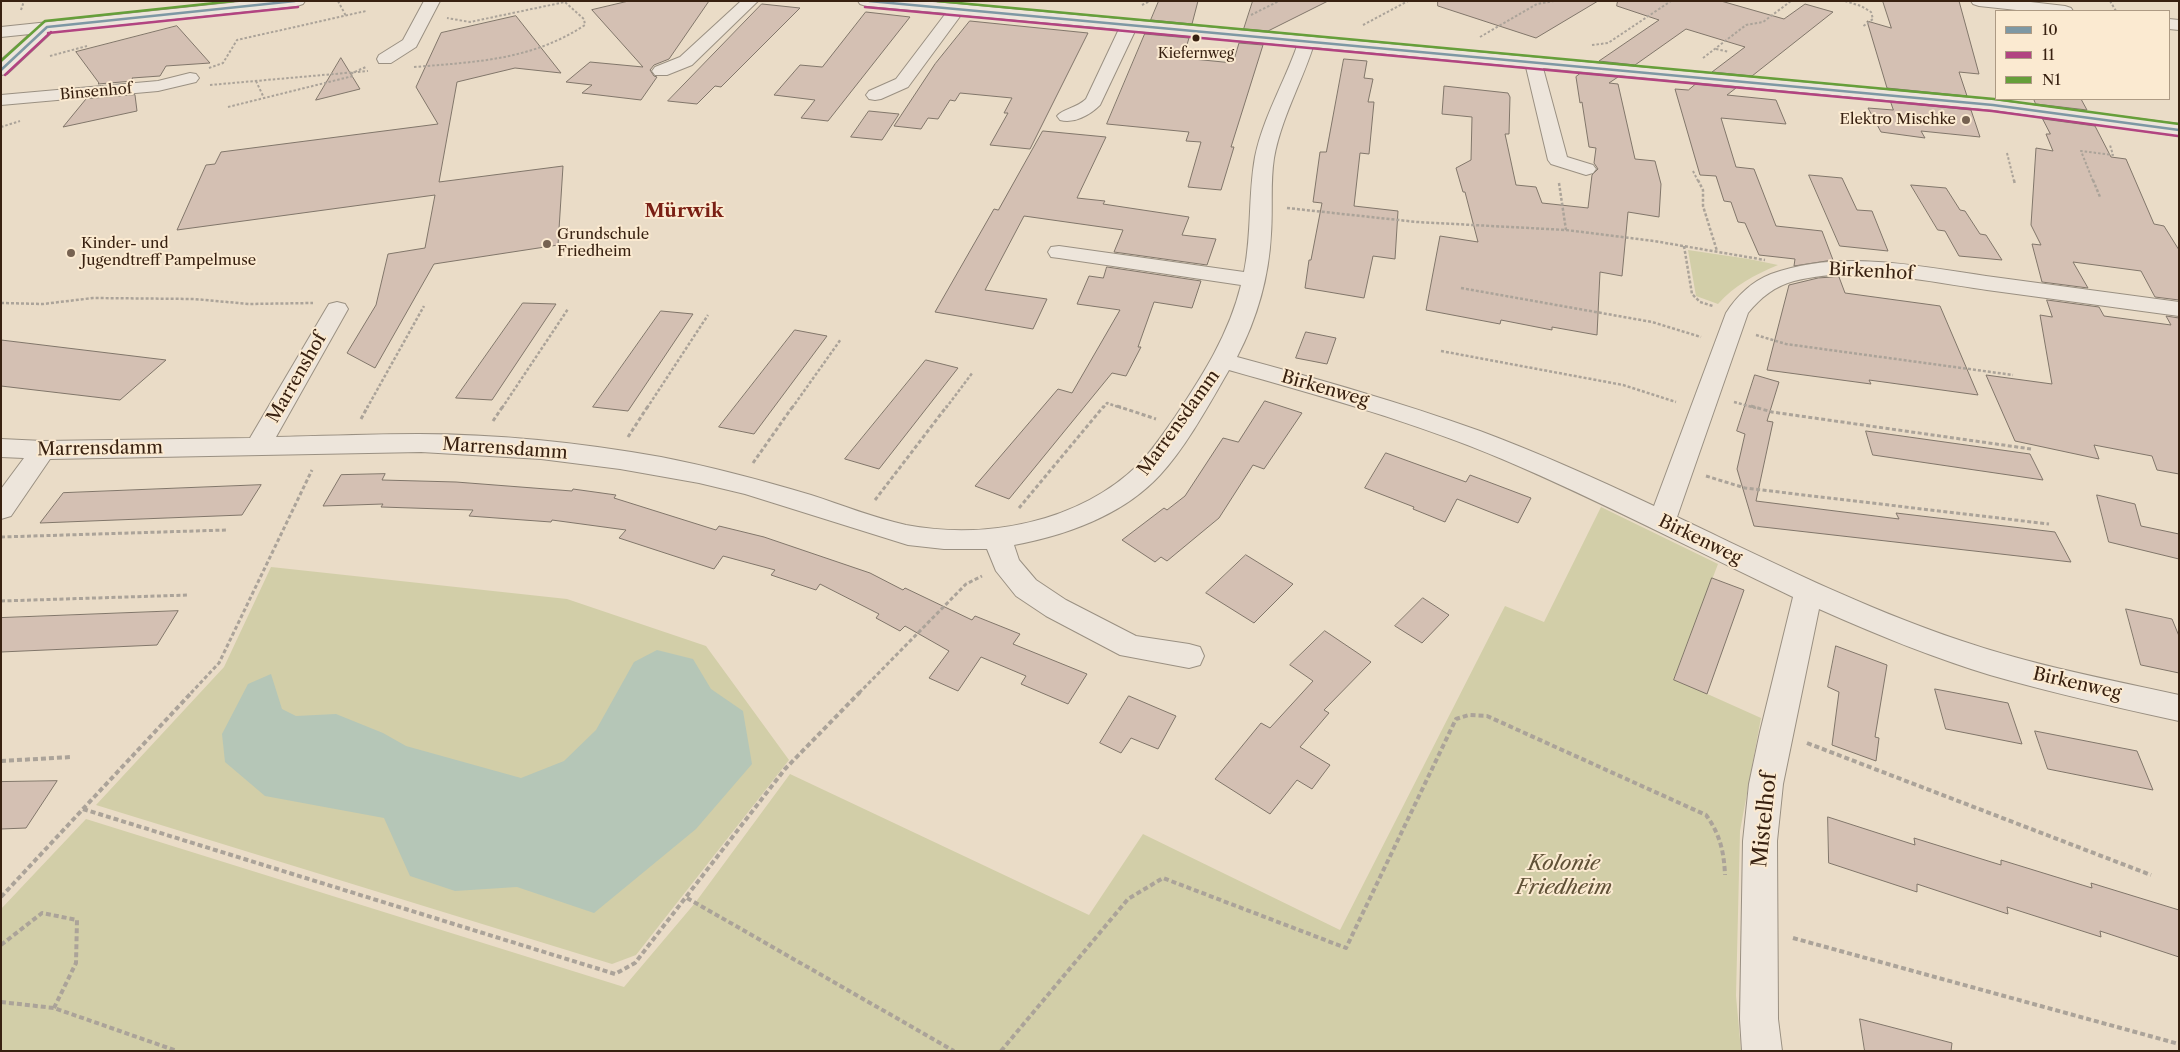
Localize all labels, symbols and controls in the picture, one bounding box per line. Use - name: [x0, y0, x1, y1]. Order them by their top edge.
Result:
- legend: [1995, 10, 2170, 100]
- text: 10: [2042, 20, 2058, 39]
- marker: Kiefernweg: [1191, 33, 1201, 43]
- text: 11: [2042, 45, 2055, 64]
- place label: Kiefernweg: [1158, 46, 1234, 62]
- text: N1: [2042, 70, 2061, 89]
- street label: Binsenhof: [59, 80, 133, 104]
- place label: Elektro Mischke: [1840, 111, 1956, 129]
- marker: Elektro Mischke: [1960, 114, 1972, 126]
- district label: Mürwik: [645, 201, 723, 223]
- place label: Grundschule Friedheim: [557, 226, 649, 261]
- place label: Kinder- und Jugendtreff Pampelmuse: [81, 235, 256, 270]
- marker: Grundschule Friedheim: [541, 238, 553, 250]
- marker: Kinder- und Jugendtreff Pampelmuse: [65, 247, 77, 259]
- street label: Birkenhof: [1828, 259, 1914, 285]
- street label: Marrenshof: [263, 329, 331, 427]
- street label: Marrensdamm: [1133, 366, 1225, 480]
- street label: Birkenweg: [1279, 366, 1371, 412]
- street label: Marrensdamm: [442, 434, 568, 464]
- street label: Marrensdamm: [37, 437, 163, 461]
- street label: Birkenweg: [1655, 511, 1745, 569]
- street label: Birkenweg: [2031, 663, 2123, 705]
- street label: Mistelhof: [1747, 771, 1783, 869]
- park label: Kolonie Friedheim: [1516, 851, 1612, 901]

